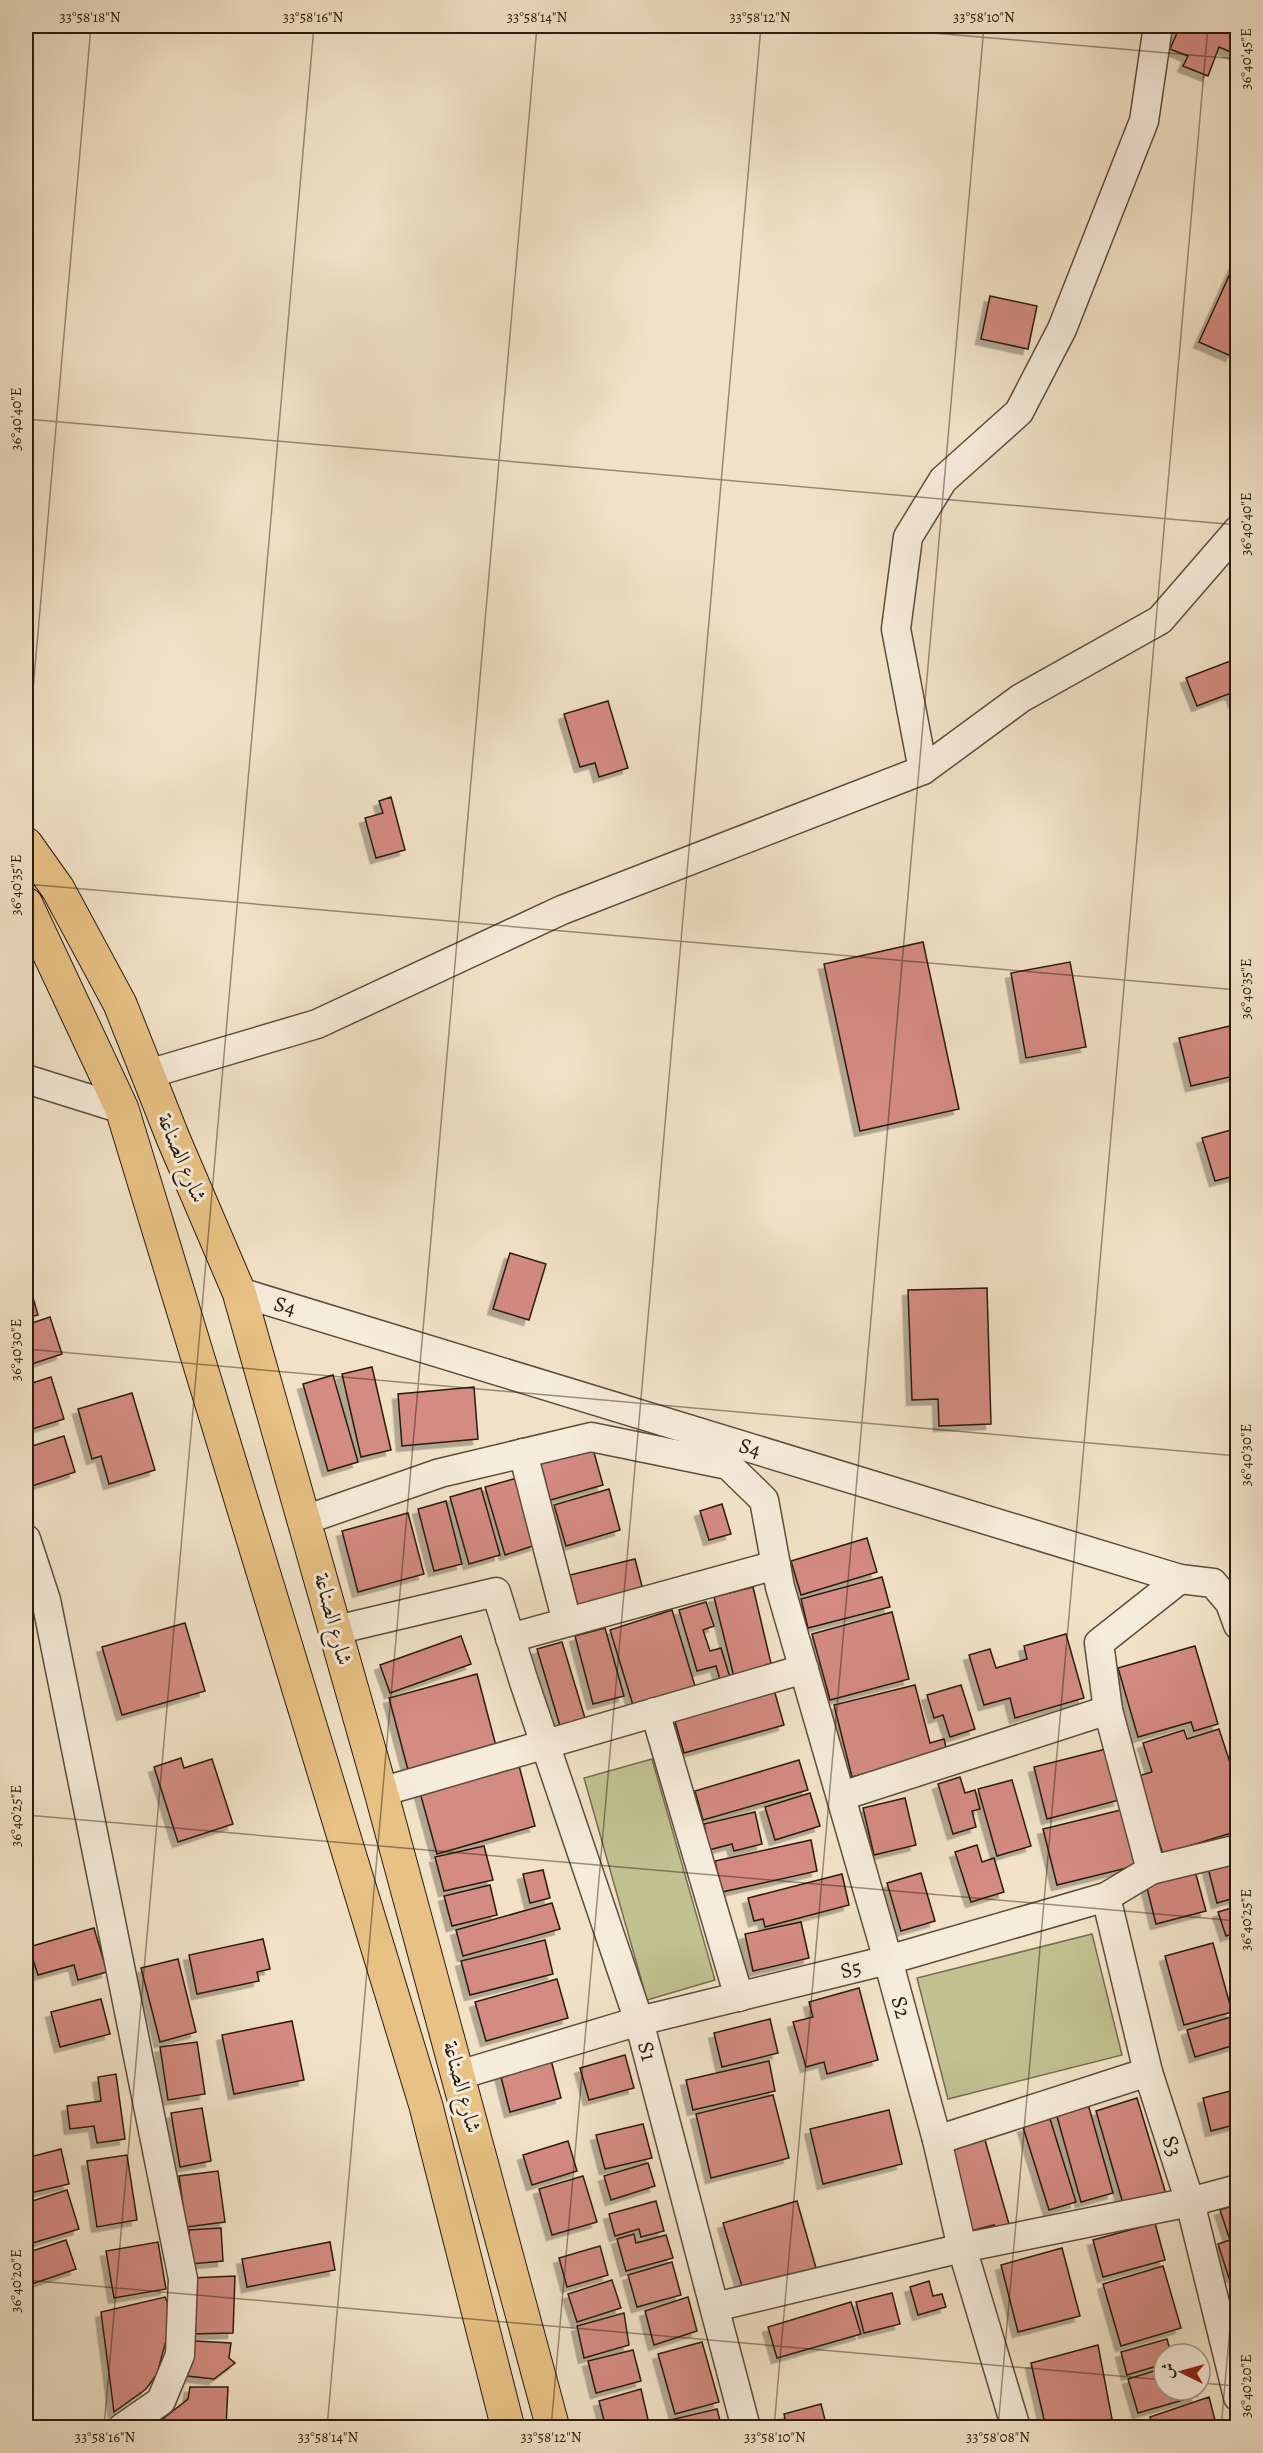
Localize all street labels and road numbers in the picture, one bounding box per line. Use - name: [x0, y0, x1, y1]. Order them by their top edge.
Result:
- street label: شارع الصناعة: [147, 1109, 214, 1208]
- street label: S4: [270, 1288, 300, 1324]
- street label: S4: [735, 1430, 765, 1465]
- street label: شارع الصناعة: [303, 1570, 360, 1669]
- street label: S5: [837, 1952, 865, 1986]
- street label: S2: [883, 1993, 918, 2022]
- street label: شارع الصناعة: [432, 2038, 489, 2137]
- street label: S1: [630, 2038, 664, 2064]
- street label: S3: [1155, 2132, 1189, 2161]

